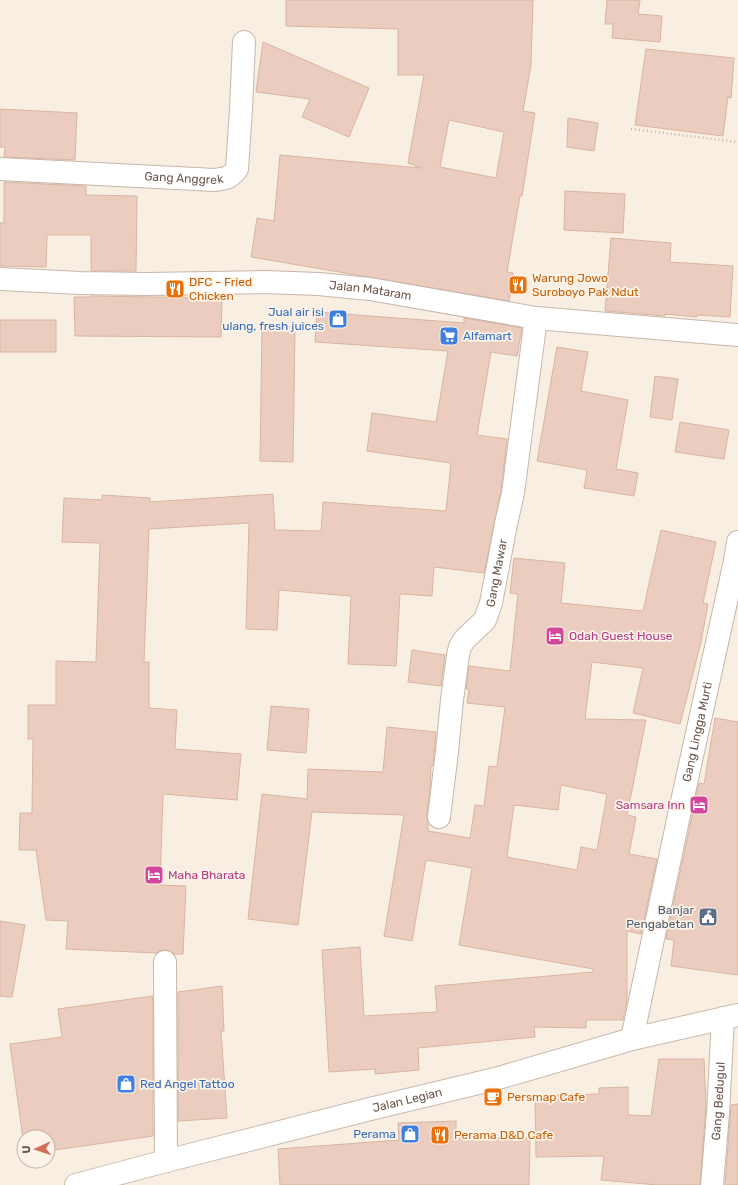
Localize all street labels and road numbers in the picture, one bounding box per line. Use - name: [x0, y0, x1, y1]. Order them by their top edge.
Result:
- street label: Gang Anggrek: [144, 169, 225, 187]
- street label: Jalan Mataram: [329, 278, 413, 303]
- street label: Gang Mawar: [483, 537, 510, 608]
- street label: Gang Lingga Murti: [680, 680, 715, 783]
- street label: Gang Bedugul: [709, 1062, 728, 1141]
- street label: Jalan Legian: [371, 1085, 444, 1115]

